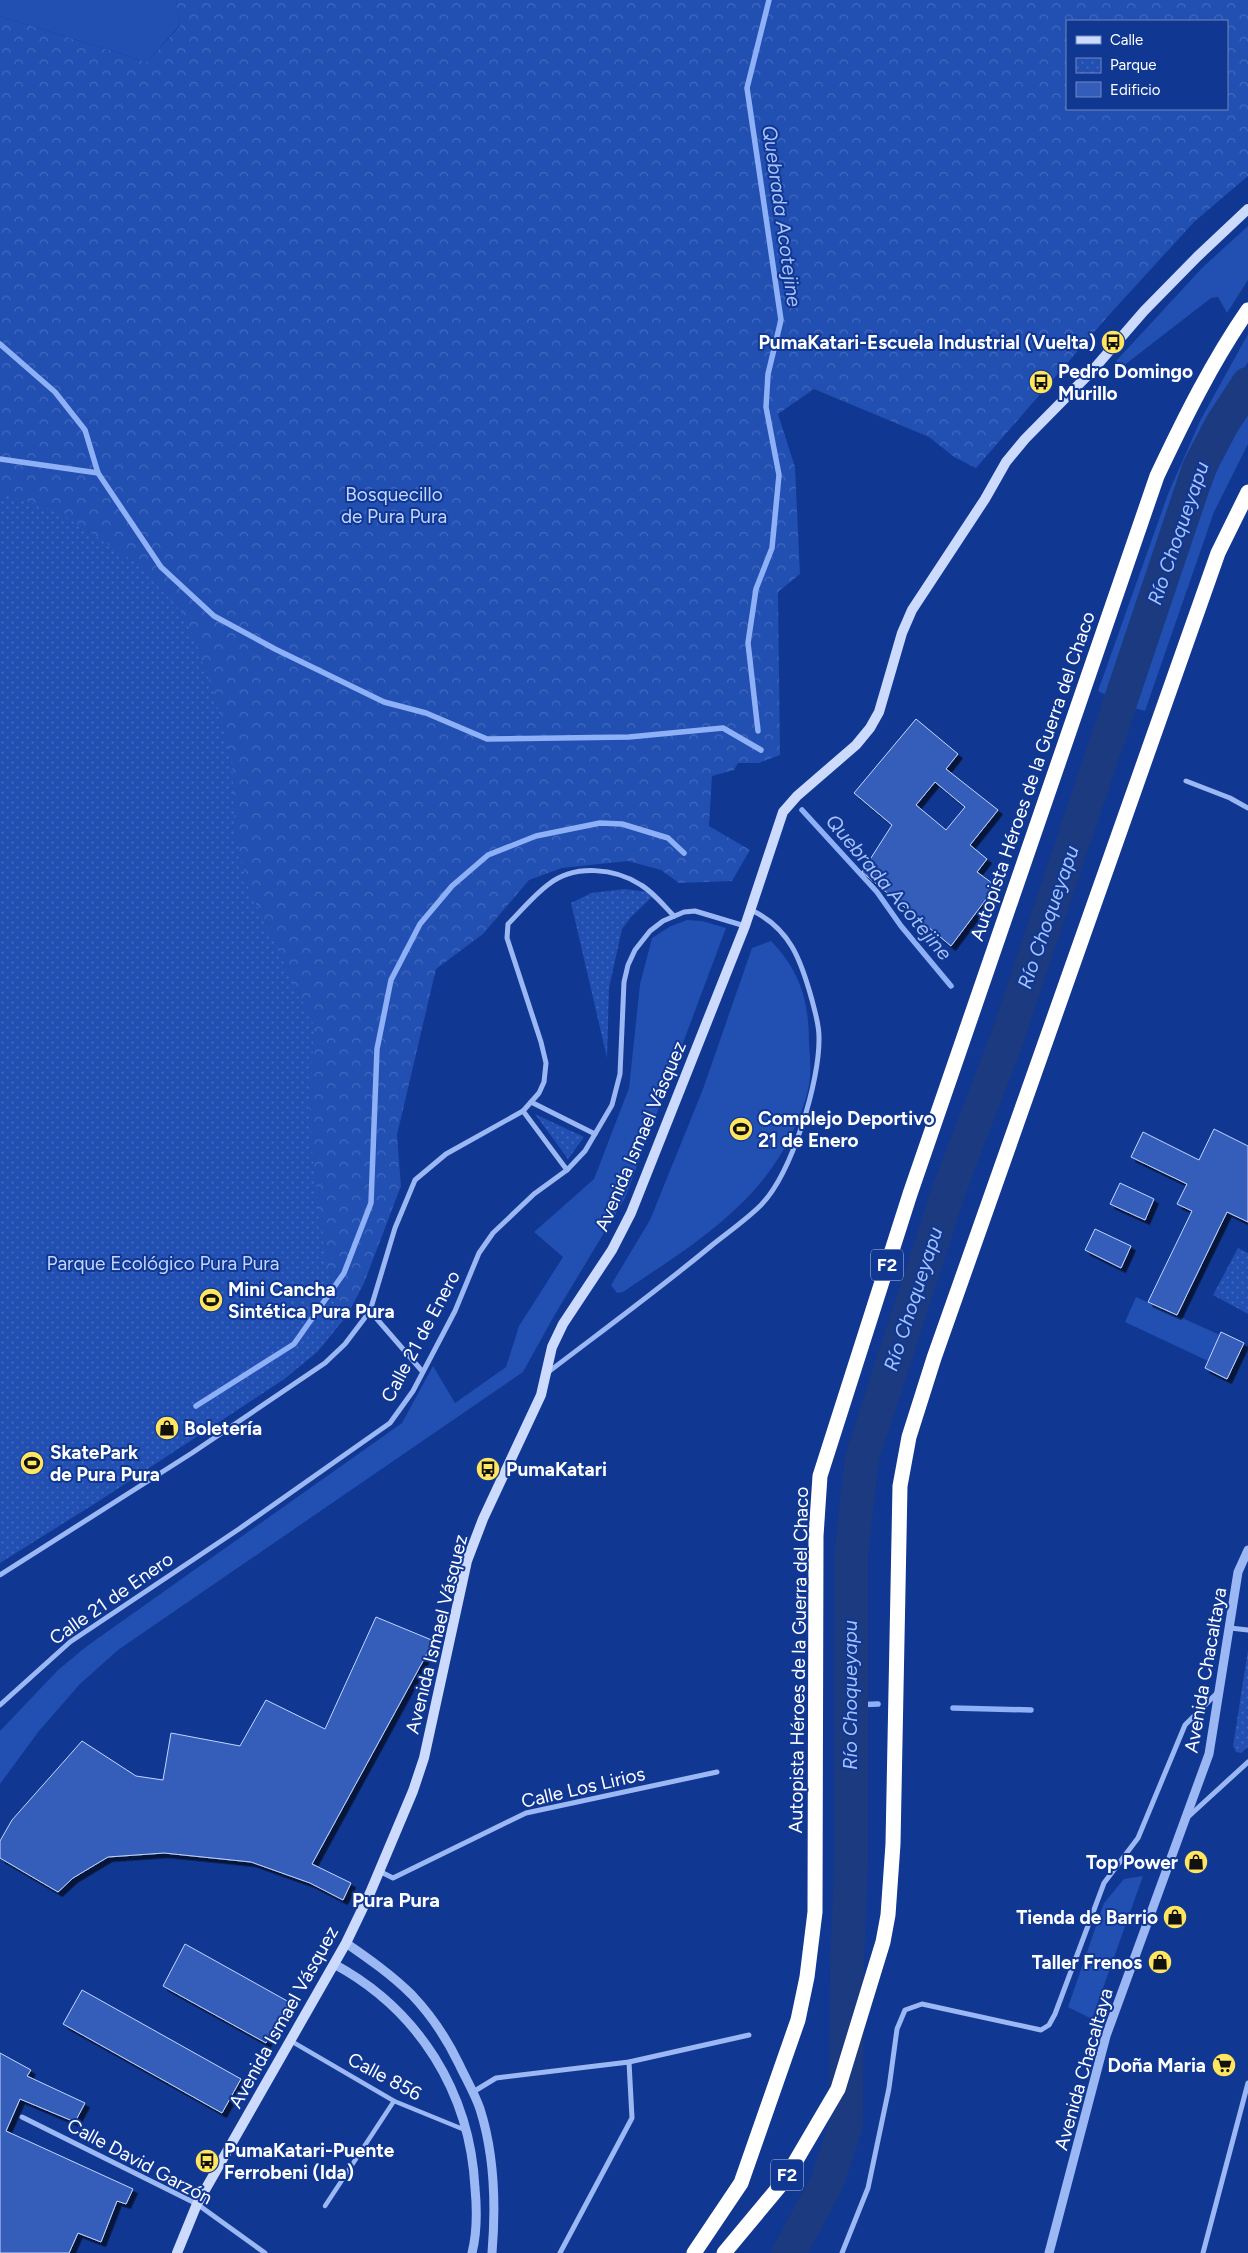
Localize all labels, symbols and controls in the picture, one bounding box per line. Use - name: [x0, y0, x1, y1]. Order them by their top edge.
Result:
- legend: [1066, 20, 1228, 110]
- text: Calle: [1110, 31, 1143, 49]
- text: Parque: [1110, 56, 1157, 74]
- text: Edificio: [1110, 81, 1161, 99]
- water label: Quebrada Acotejine: [757, 124, 807, 308]
- bus stop icon: PumaKatari-Escuela Industrial (Vuelta): [1100, 329, 1126, 355]
- place label: PumaKatari-Escuela Industrial (Vuelta): [758, 331, 1096, 354]
- place label: Pedro Domingo Murillo: [1058, 360, 1193, 405]
- bus stop icon: Pedro Domingo Murillo: [1028, 369, 1054, 395]
- water label: Río Choqueyapu: [1142, 458, 1214, 608]
- park label: Bosquecillo de Pura Pura: [341, 483, 447, 528]
- street label: Autopista Héroes de la Guerra del Chaco: [965, 608, 1100, 944]
- water label: Quebrada Acotejine: [821, 809, 957, 965]
- water label: Río Choqueyapu: [1012, 842, 1084, 992]
- street label: Avenida Ismael Vásquez: [590, 1038, 691, 1235]
- place label: Complejo Deportivo 21 de Enero: [758, 1107, 935, 1152]
- sports icon: Complejo Deportivo 21 de Enero: [728, 1116, 754, 1142]
- water label: Río Choqueyapu: [878, 1224, 948, 1374]
- road number: F2: [871, 1250, 903, 1280]
- park label: Parque Ecológico Pura Pura: [47, 1252, 279, 1275]
- street label: Calle 21 de Enero: [376, 1266, 465, 1406]
- place label: Mini Cancha Sintética Pura Pura: [228, 1278, 395, 1323]
- sports icon: Mini Cancha Sintética Pura Pura: [198, 1287, 224, 1313]
- shop icon: Boletería: [154, 1415, 180, 1441]
- place label: Boletería: [184, 1417, 262, 1440]
- place label: SkatePark de Pura Pura: [50, 1441, 160, 1486]
- sports icon: SkatePark de Pura Pura: [19, 1450, 45, 1476]
- bus stop icon: PumaKatari: [475, 1456, 501, 1482]
- place label: PumaKatari: [506, 1458, 607, 1481]
- street label: Autopista Héroes de la Guerra del Chaco: [784, 1486, 813, 1834]
- street label: Avenida Ismael Vásquez: [401, 1532, 472, 1736]
- street label: Calle 21 de Enero: [45, 1547, 178, 1650]
- street label: Avenida Chacaltaya: [1180, 1586, 1231, 1755]
- water label: Río Choqueyapu: [838, 1620, 862, 1770]
- street label: Calle Los Lirios: [519, 1762, 647, 1813]
- shop icon: Top Power: [1183, 1849, 1209, 1875]
- place label: Top Power: [1086, 1851, 1178, 1874]
- district label: Pura Pura: [352, 1888, 440, 1912]
- shop icon: Tienda de Barrio: [1162, 1904, 1188, 1930]
- place label: Tienda de Barrio: [1016, 1906, 1158, 1929]
- street label: Avenida Ismael Vásquez: [224, 1922, 343, 2112]
- shop icon: Taller Frenos: [1147, 1949, 1173, 1975]
- place label: Taller Frenos: [1032, 1951, 1142, 1974]
- street label: Avenida Chacaltaya: [1049, 1985, 1118, 2153]
- street label: Calle 856: [344, 2047, 426, 2106]
- supermarket icon: Doña Maria: [1211, 2052, 1237, 2078]
- place label: Doña Maria: [1108, 2054, 1206, 2077]
- street label: Calle David Garzón: [63, 2113, 216, 2209]
- place label: PumaKatari-Puente Ferrobeni (Ida): [224, 2139, 395, 2184]
- bus stop icon: PumaKatari-Puente Ferrobeni (Ida): [194, 2148, 220, 2174]
- road number: F2: [771, 2160, 803, 2190]

